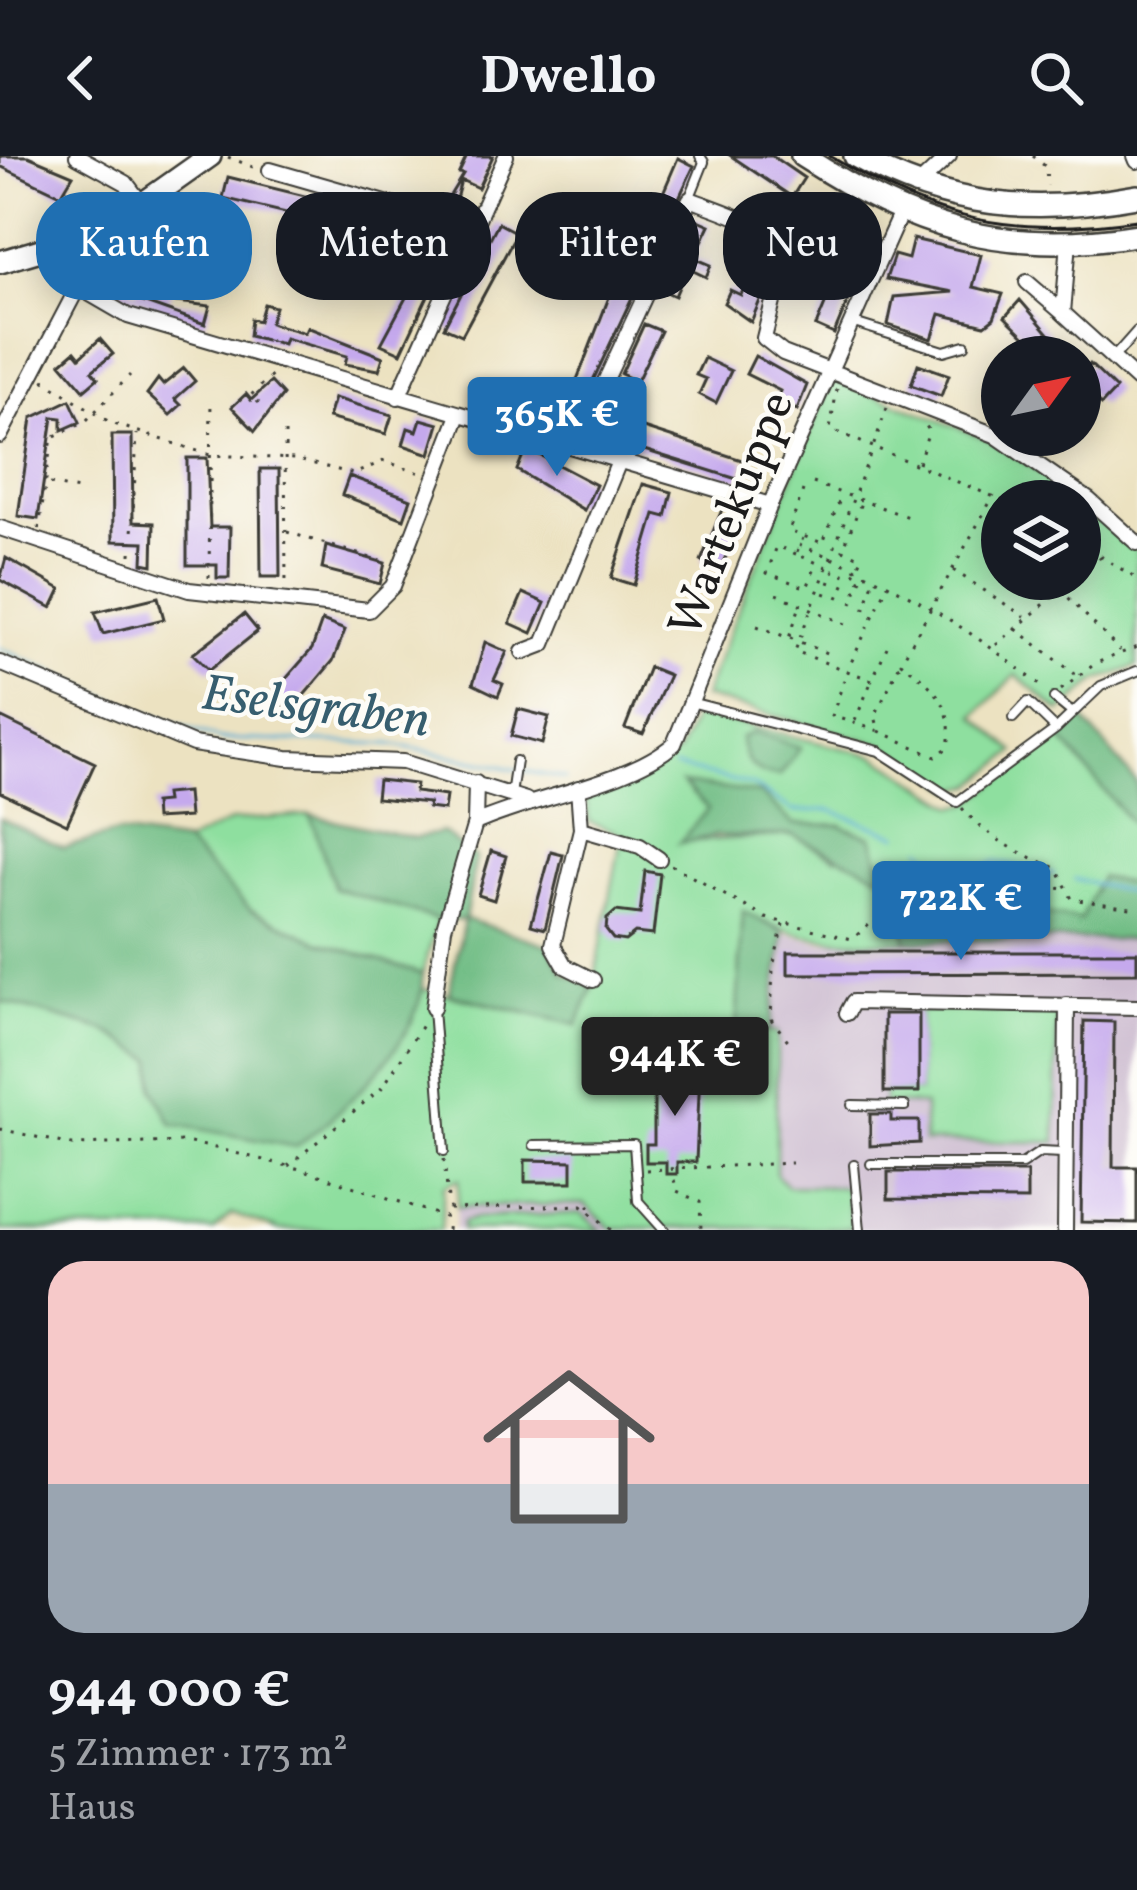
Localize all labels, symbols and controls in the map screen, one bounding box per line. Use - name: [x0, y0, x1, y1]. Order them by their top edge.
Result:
- text: Dwello: [480, 41, 657, 116]
- icon: back: [48, 45, 114, 111]
- icon: search: [1023, 45, 1089, 111]
- chip: Kaufen: [36, 192, 252, 300]
- chip: Mieten: [276, 192, 491, 300]
- chip: Filter: [515, 192, 699, 300]
- chip: Neu: [723, 192, 882, 300]
- north arrow: [981, 336, 1101, 456]
- map controls: [981, 336, 1101, 600]
- pin: 365K €: [459, 377, 655, 479]
- street label: Wartekuppe: [654, 382, 813, 647]
- text: 365K €: [495, 389, 619, 443]
- button: layers: [981, 480, 1101, 600]
- water label: Eselsgraben: [197, 659, 434, 758]
- pin: 722K €: [863, 861, 1059, 963]
- text: 722K €: [899, 873, 1023, 927]
- pin: 944K €: [577, 1017, 773, 1119]
- text: 944K €: [609, 1029, 741, 1083]
- icon: home: [461, 1339, 677, 1555]
- text: 944 000 €: [48, 1657, 290, 1728]
- text: 5 Zimmer · 173 m²: [48, 1728, 348, 1782]
- text: Haus: [48, 1782, 135, 1836]

